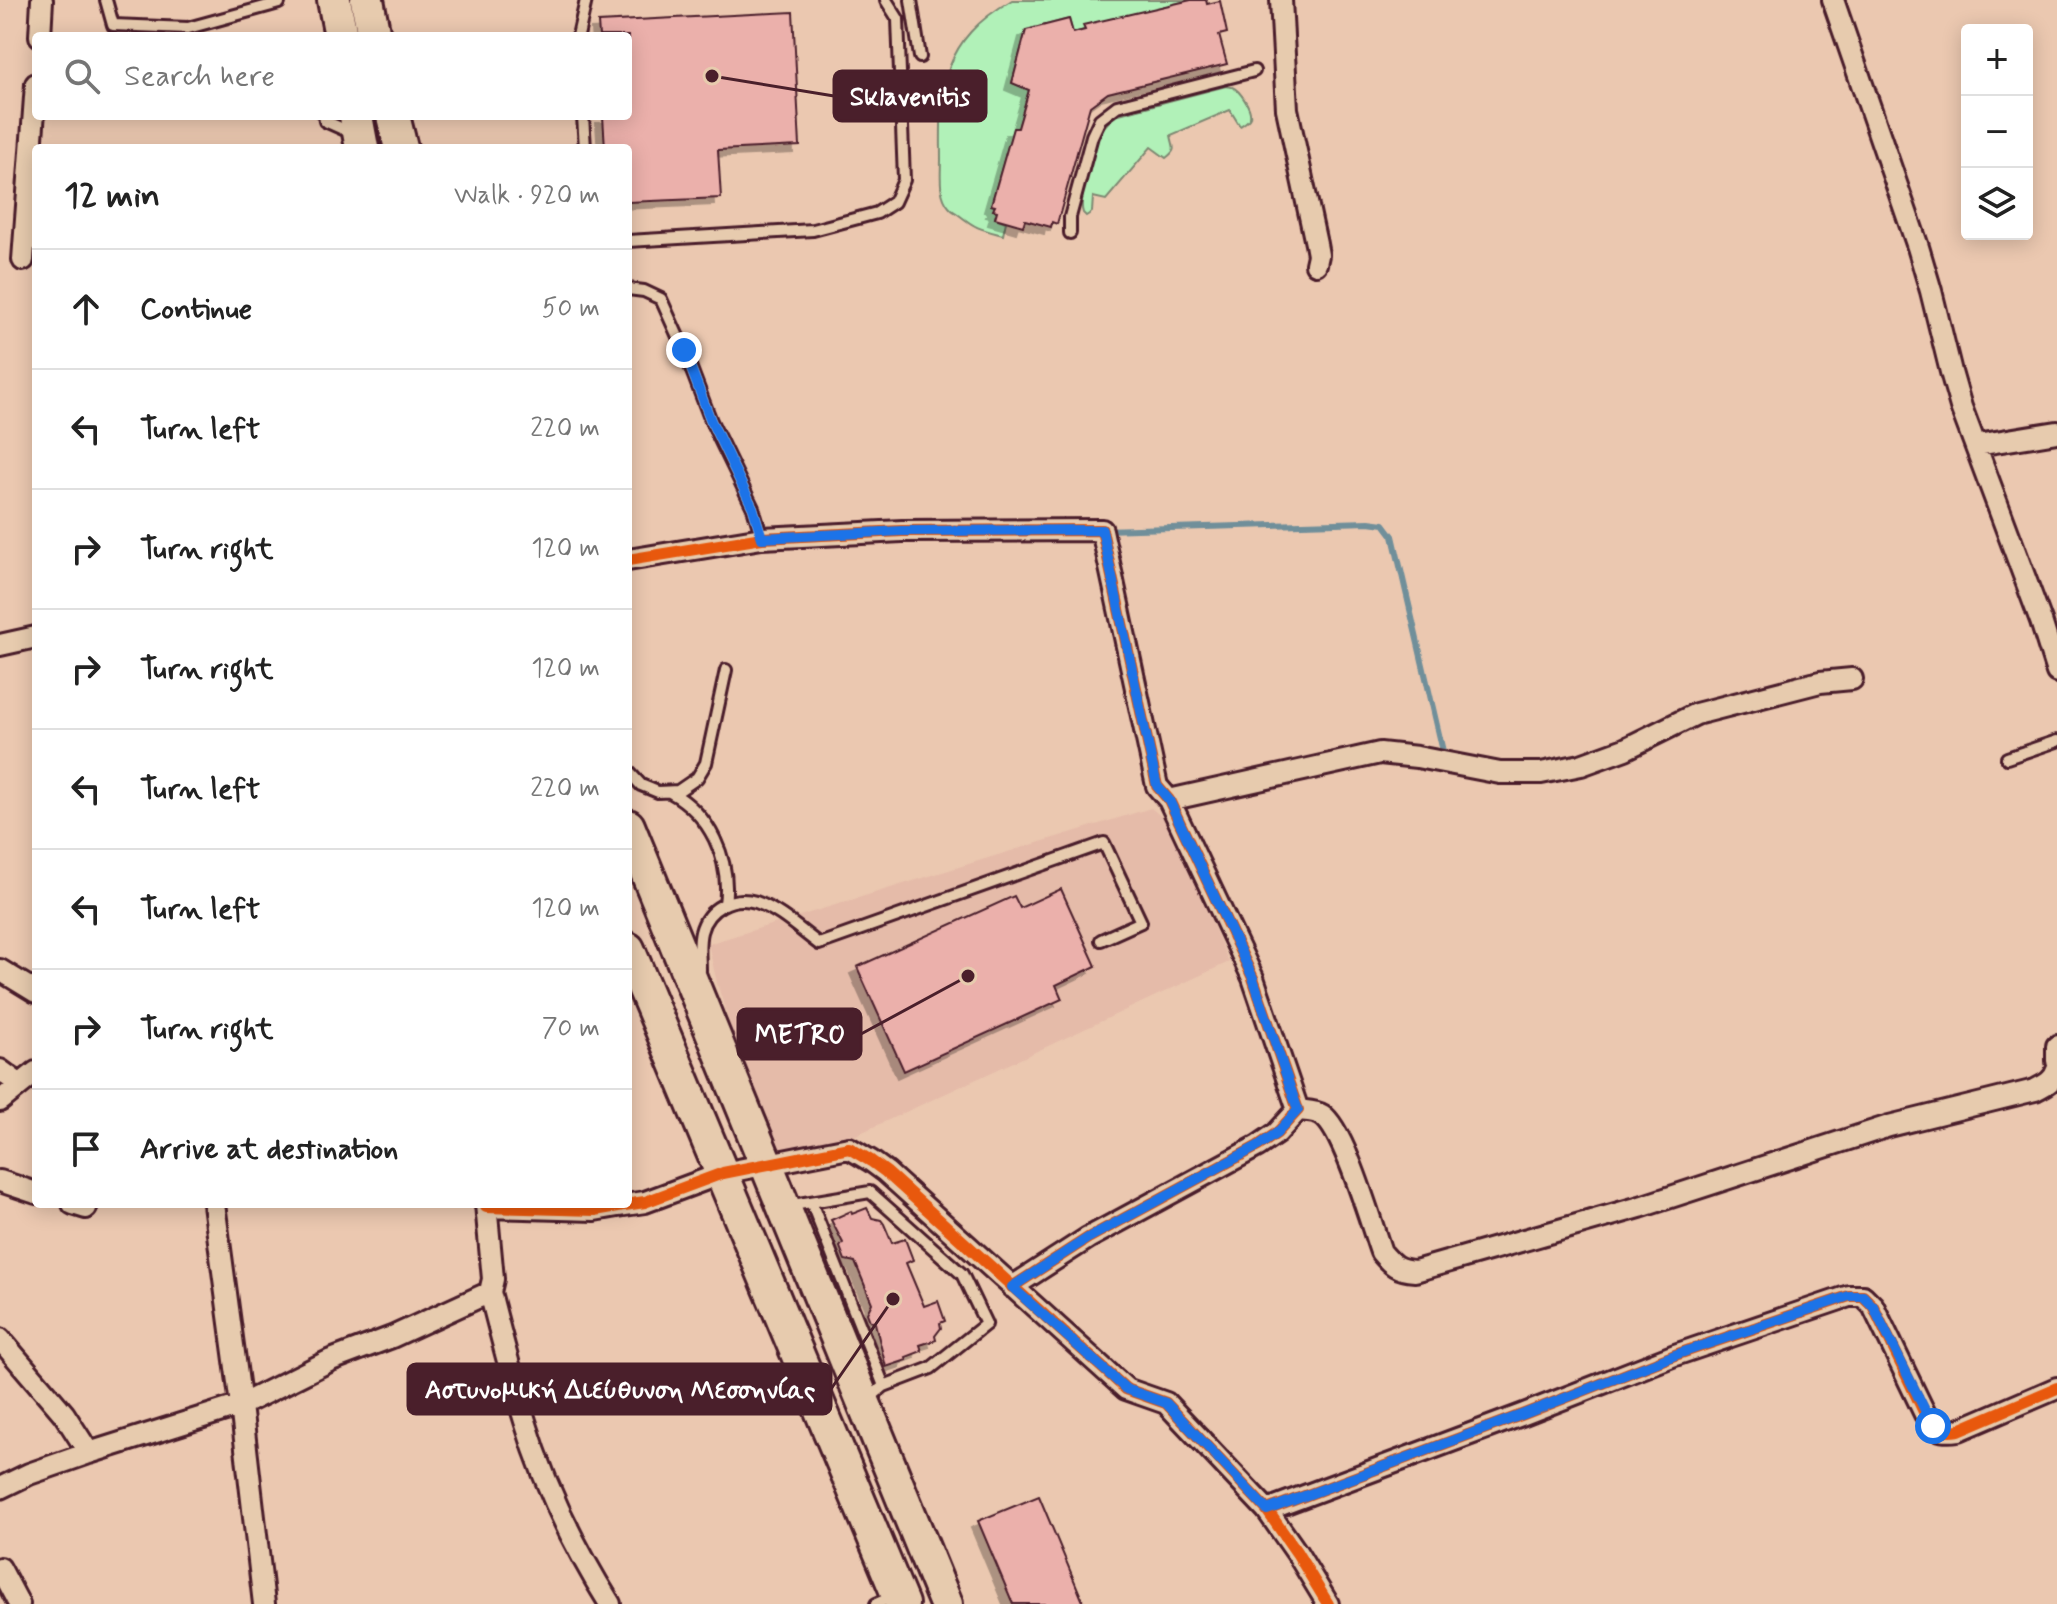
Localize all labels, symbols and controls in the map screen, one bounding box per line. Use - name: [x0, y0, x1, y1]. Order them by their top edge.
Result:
- map controls: [1961, 24, 2033, 240]
- button: +: [1961, 24, 2033, 96]
- search box: [32, 32, 632, 120]
- icon: search: [60, 54, 104, 98]
- text: Search here: [124, 57, 275, 96]
- callout: Sklavenitis: [834, 71, 986, 121]
- text: Sklavenitis: [850, 81, 971, 115]
- button: −: [1961, 96, 2033, 168]
- button: layers: [1961, 168, 2033, 240]
- text: 12 min: [64, 174, 160, 219]
- text: Walk · 920 m: [454, 179, 600, 213]
- icon: ahead: [64, 287, 108, 331]
- text: Continue: [140, 290, 252, 329]
- text: 50 m: [542, 292, 600, 326]
- route end: [666, 332, 702, 368]
- icon: left: [64, 407, 108, 451]
- text: Turn left: [140, 410, 260, 449]
- text: 220 m: [530, 412, 600, 446]
- icon: right: [64, 527, 108, 571]
- text: Turn right: [140, 530, 273, 569]
- text: 120 m: [531, 532, 600, 566]
- icon: right: [64, 647, 108, 691]
- text: Turn right: [140, 650, 273, 689]
- text: 120 m: [531, 652, 600, 686]
- icon: left: [64, 767, 108, 811]
- text: Turn left: [140, 770, 260, 809]
- text: 220 m: [530, 772, 600, 806]
- icon: left: [64, 887, 108, 931]
- text: Turn left: [140, 890, 260, 929]
- text: 120 m: [531, 892, 600, 926]
- icon: right: [64, 1007, 108, 1051]
- callout: METRO: [738, 1009, 861, 1059]
- text: Turn right: [140, 1010, 273, 1049]
- text: 70 m: [542, 1012, 600, 1046]
- text: METRO: [755, 1019, 845, 1053]
- icon: arrive: [64, 1127, 108, 1171]
- text: Arrive at destination: [140, 1130, 398, 1169]
- callout: Αστυνομική Διεύθυνση Μεσσηνίας: [408, 1364, 831, 1414]
- text: Αστυνομική Διεύθυνση Μεσσηνίας: [425, 1374, 815, 1408]
- route start: [1915, 1408, 1951, 1444]

